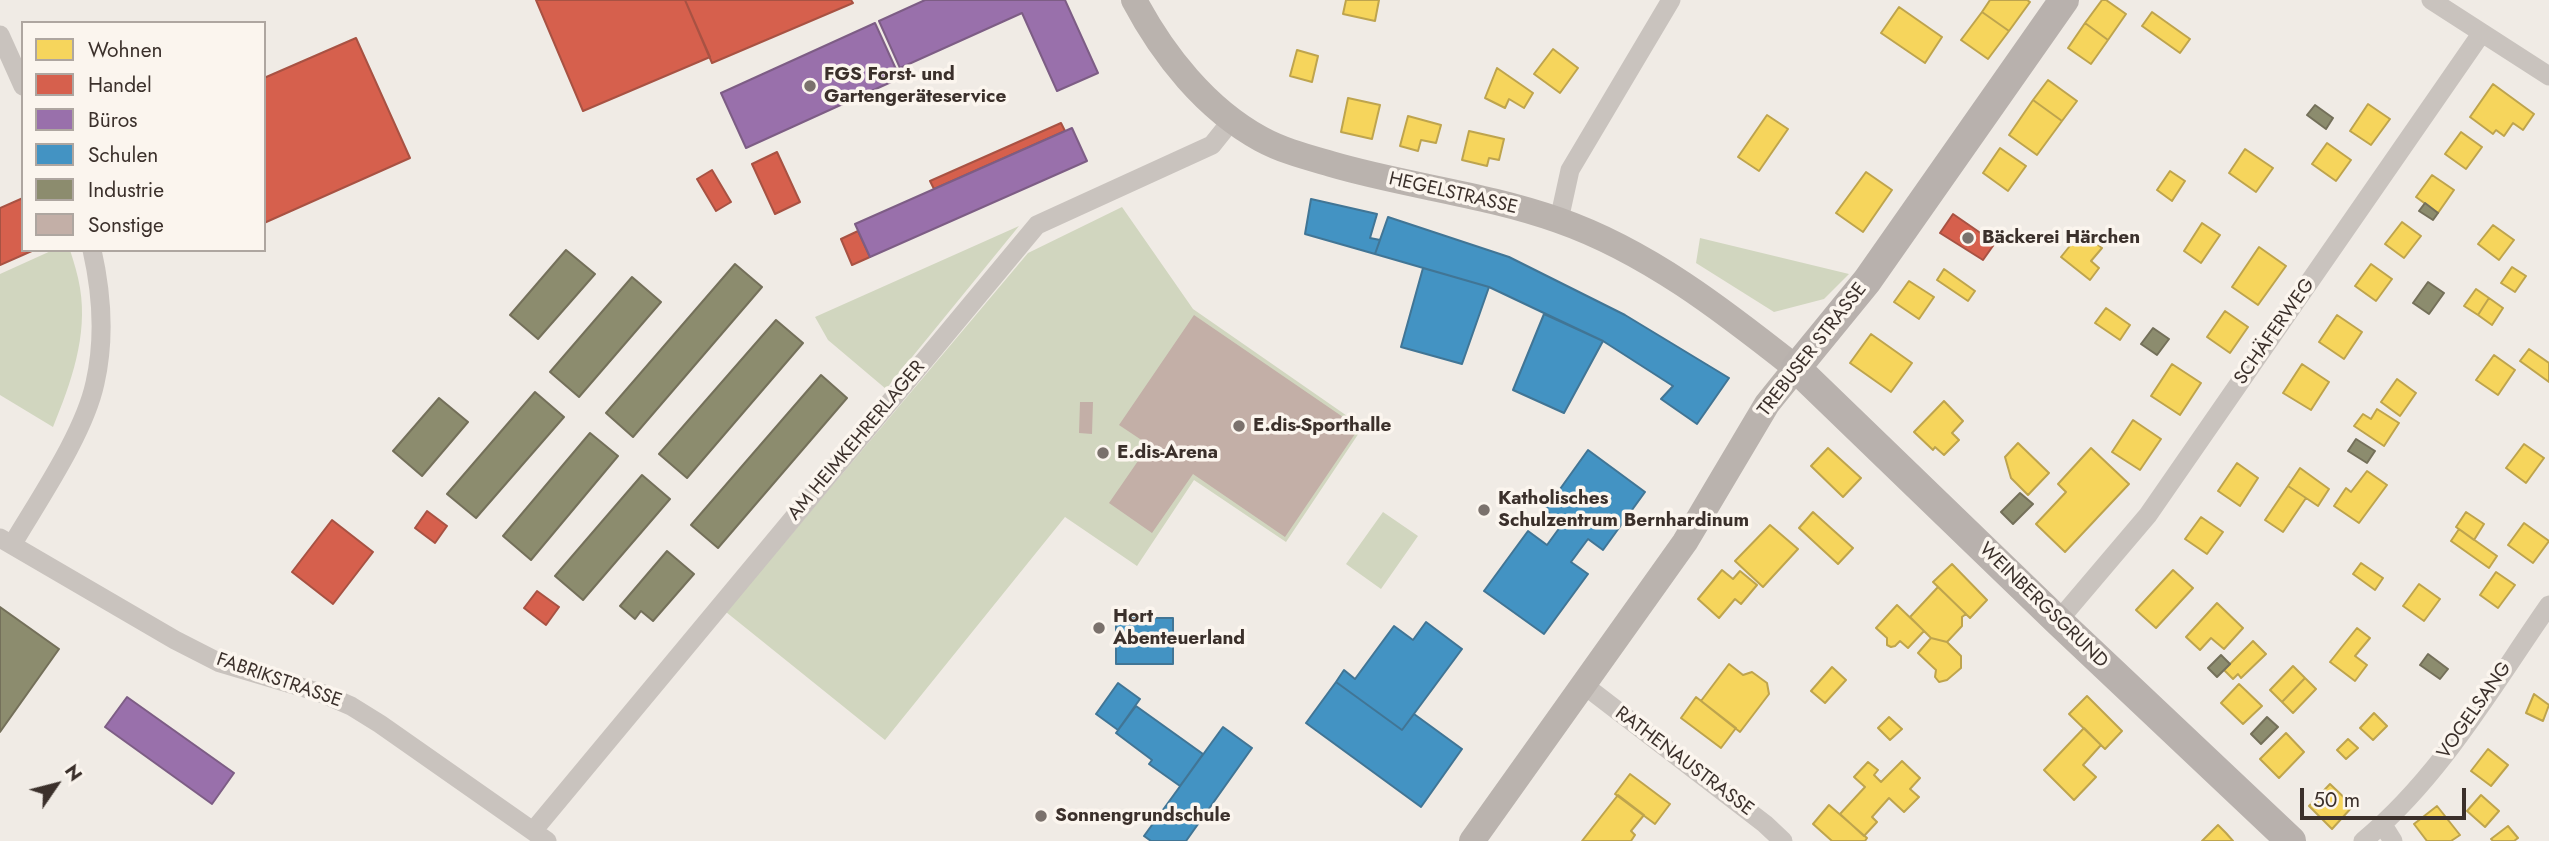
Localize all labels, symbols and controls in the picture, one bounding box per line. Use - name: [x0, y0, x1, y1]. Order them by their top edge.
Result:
- legend: [21, 21, 266, 252]
- text: Wohnen: [88, 35, 162, 65]
- place label: FGS Forst- und Gartengeräteservice: [824, 64, 1006, 108]
- text: Handel: [88, 70, 152, 100]
- marker: FGS Forst- und Gartengeräteservice: [802, 78, 818, 94]
- text: Büros: [88, 105, 138, 135]
- text: Schulen: [88, 140, 158, 170]
- street label: HEGELSTRASSE: [1386, 168, 1520, 220]
- text: Industrie: [88, 175, 164, 205]
- text: Sonstige: [88, 210, 164, 240]
- place label: Bäckerei Härchen: [1982, 227, 2140, 249]
- marker: Bäckerei Härchen: [1960, 230, 1976, 246]
- street label: SCHÄFERWEG: [2230, 275, 2320, 389]
- street label: TREBUSER STRASSE: [1754, 279, 1872, 421]
- street label: AM HEIMKEHRERLAGER: [784, 357, 930, 525]
- place label: E.dis-Sporthalle: [1253, 415, 1391, 437]
- marker: E.dis-Sporthalle: [1231, 418, 1247, 434]
- place label: E.dis-Arena: [1117, 442, 1218, 464]
- marker: E.dis-Arena: [1095, 445, 1111, 461]
- place label: Katholisches Schulzentrum Bernhardinum: [1498, 488, 1749, 532]
- marker: Katholisches Schulzentrum Bernhardinum: [1476, 502, 1492, 518]
- street label: WEINBERGSGRUND: [1974, 539, 2112, 673]
- place label: Hort Abenteuerland: [1113, 606, 1245, 650]
- marker: Hort Abenteuerland: [1091, 620, 1107, 636]
- street label: FABRIKSTRASSE: [213, 649, 345, 713]
- street label: VOGELSANG: [2433, 658, 2517, 764]
- street label: RATHENAUSTRASSE: [1610, 702, 1758, 822]
- north arrow: [21, 750, 91, 820]
- text: N: [58, 759, 89, 787]
- scale bar: [2304, 774, 2470, 818]
- text: 50 m: [2313, 785, 2360, 815]
- place label: Sonnengrundschule: [1055, 805, 1231, 827]
- marker: Sonnengrundschule: [1033, 808, 1049, 824]

